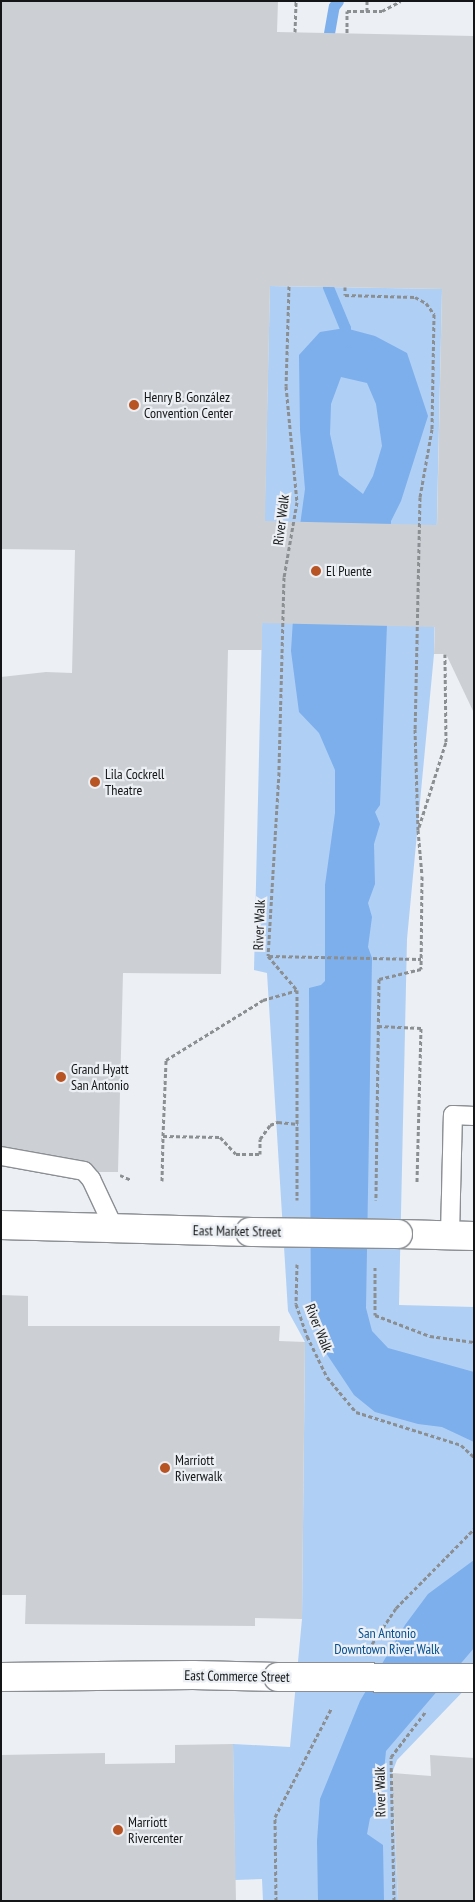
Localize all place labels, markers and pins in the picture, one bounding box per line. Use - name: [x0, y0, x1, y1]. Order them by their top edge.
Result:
- place label: Henry B. González Convention Center: [144, 389, 233, 422]
- marker: Henry B. González Convention Center: [128, 399, 140, 411]
- place label: El Puente: [326, 563, 372, 579]
- marker: El Puente: [310, 565, 322, 577]
- place label: Lila Cockrell Theatre: [105, 766, 164, 799]
- marker: Lila Cockrell Theatre: [89, 776, 101, 788]
- place label: Grand Hyatt San Antonio: [71, 1061, 129, 1094]
- marker: Grand Hyatt San Antonio: [55, 1071, 67, 1083]
- place label: Marriott Riverwalk: [175, 1452, 222, 1484]
- marker: Marriott Riverwalk: [159, 1462, 171, 1474]
- place label: Marriott Rivercenter: [128, 1814, 183, 1846]
- marker: Marriott Rivercenter: [112, 1824, 124, 1836]

